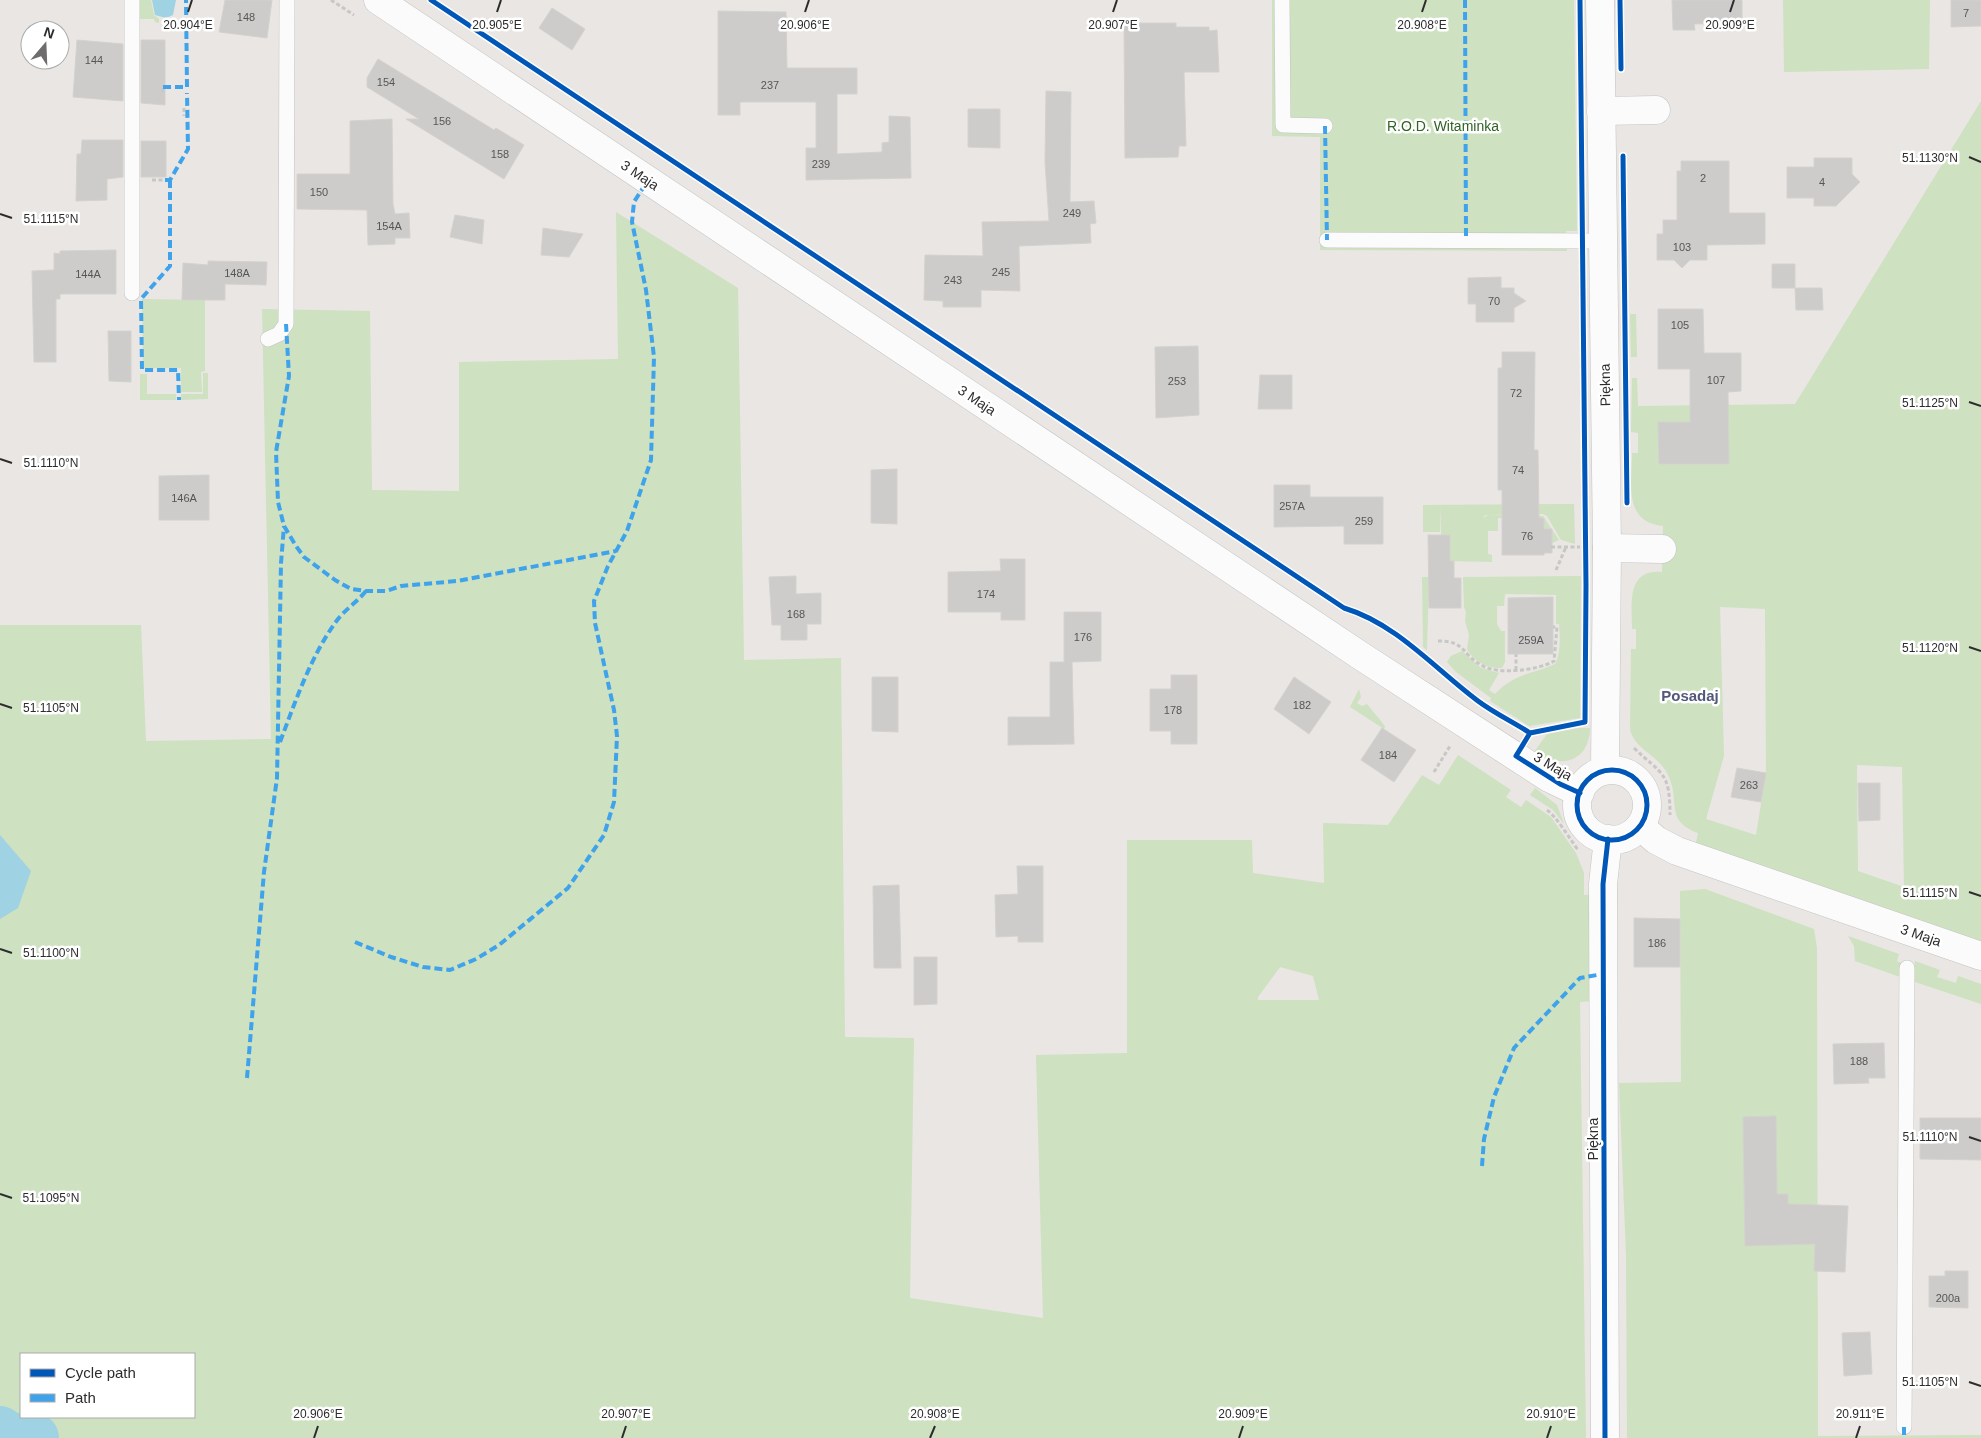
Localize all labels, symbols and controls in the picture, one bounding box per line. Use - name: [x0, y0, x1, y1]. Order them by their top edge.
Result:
- house number: 7: [1963, 7, 1969, 19]
- house number: 148: [237, 11, 255, 23]
- text: 20.904°E: [163, 18, 213, 32]
- text: 20.905°E: [472, 18, 522, 32]
- text: 20.906°E: [780, 18, 830, 32]
- text: 20.907°E: [1088, 18, 1138, 32]
- text: 20.908°E: [1397, 18, 1447, 32]
- text: 20.909°E: [1705, 18, 1755, 32]
- north arrow: [20, 20, 70, 70]
- text: N: [42, 23, 57, 42]
- house number: 144: [85, 54, 103, 66]
- house number: 154: [377, 76, 395, 88]
- house number: 237: [761, 79, 779, 91]
- house number: 156: [433, 115, 451, 127]
- park label: R.O.D. Witaminka: [1387, 118, 1499, 134]
- house number: 158: [491, 148, 509, 160]
- text: 51.1130°N: [1902, 151, 1958, 165]
- street label: 3 Maja: [618, 157, 662, 193]
- house number: 239: [812, 158, 830, 170]
- house number: 2: [1700, 172, 1706, 184]
- house number: 4: [1819, 176, 1825, 188]
- house number: 150: [310, 186, 328, 198]
- house number: 249: [1063, 207, 1081, 219]
- text: 51.1115°N: [23, 212, 79, 226]
- house number: 154A: [376, 220, 403, 232]
- house number: 103: [1673, 241, 1691, 253]
- house number: 245: [992, 266, 1010, 278]
- house number: 148A: [224, 267, 251, 279]
- house number: 144A: [75, 268, 102, 280]
- house number: 243: [944, 274, 962, 286]
- house number: 70: [1488, 295, 1500, 307]
- house number: 105: [1671, 319, 1689, 331]
- street label: Piękna: [1597, 363, 1613, 407]
- house number: 107: [1707, 374, 1725, 386]
- house number: 253: [1168, 375, 1186, 387]
- street label: 3 Maja: [955, 382, 999, 418]
- house number: 72: [1510, 387, 1522, 399]
- text: 51.1125°N: [1902, 396, 1958, 410]
- text: 51.1110°N: [23, 456, 79, 470]
- house number: 74: [1512, 464, 1524, 476]
- house number: 146A: [171, 492, 198, 504]
- house number: 257A: [1279, 500, 1306, 512]
- house number: 259: [1355, 515, 1373, 527]
- house number: 76: [1521, 530, 1533, 542]
- house number: 174: [977, 588, 995, 600]
- house number: 168: [787, 608, 805, 620]
- house number: 176: [1074, 631, 1092, 643]
- house number: 259A: [1518, 634, 1545, 646]
- text: 51.1120°N: [1902, 641, 1958, 655]
- district label: Posadaj: [1661, 687, 1719, 704]
- house number: 182: [1293, 699, 1311, 711]
- text: 51.1105°N: [23, 701, 79, 715]
- house number: 178: [1164, 704, 1182, 716]
- street label: 3 Maja: [1531, 748, 1575, 784]
- house number: 184: [1379, 749, 1397, 761]
- house number: 263: [1740, 779, 1758, 791]
- text: 51.1115°N: [1902, 886, 1958, 900]
- street label: 3 Maja: [1899, 921, 1944, 949]
- house number: 186: [1648, 937, 1666, 949]
- text: 51.1100°N: [23, 946, 79, 960]
- house number: 188: [1850, 1055, 1868, 1067]
- street label: Piękna: [1585, 1117, 1601, 1160]
- text: 51.1110°N: [1902, 1130, 1958, 1144]
- text: 51.1095°N: [23, 1191, 79, 1205]
- house number: 200a: [1936, 1292, 1961, 1304]
- legend: [20, 1353, 195, 1418]
- text: Cycle path: [65, 1364, 136, 1381]
- text: 51.1105°N: [1902, 1375, 1958, 1389]
- text: Path: [65, 1389, 96, 1406]
- text: 20.906°E: [293, 1407, 343, 1421]
- text: 20.907°E: [601, 1407, 651, 1421]
- text: 20.908°E: [910, 1407, 960, 1421]
- text: 20.909°E: [1218, 1407, 1268, 1421]
- text: 20.910°E: [1526, 1407, 1576, 1421]
- text: 20.911°E: [1836, 1407, 1884, 1421]

